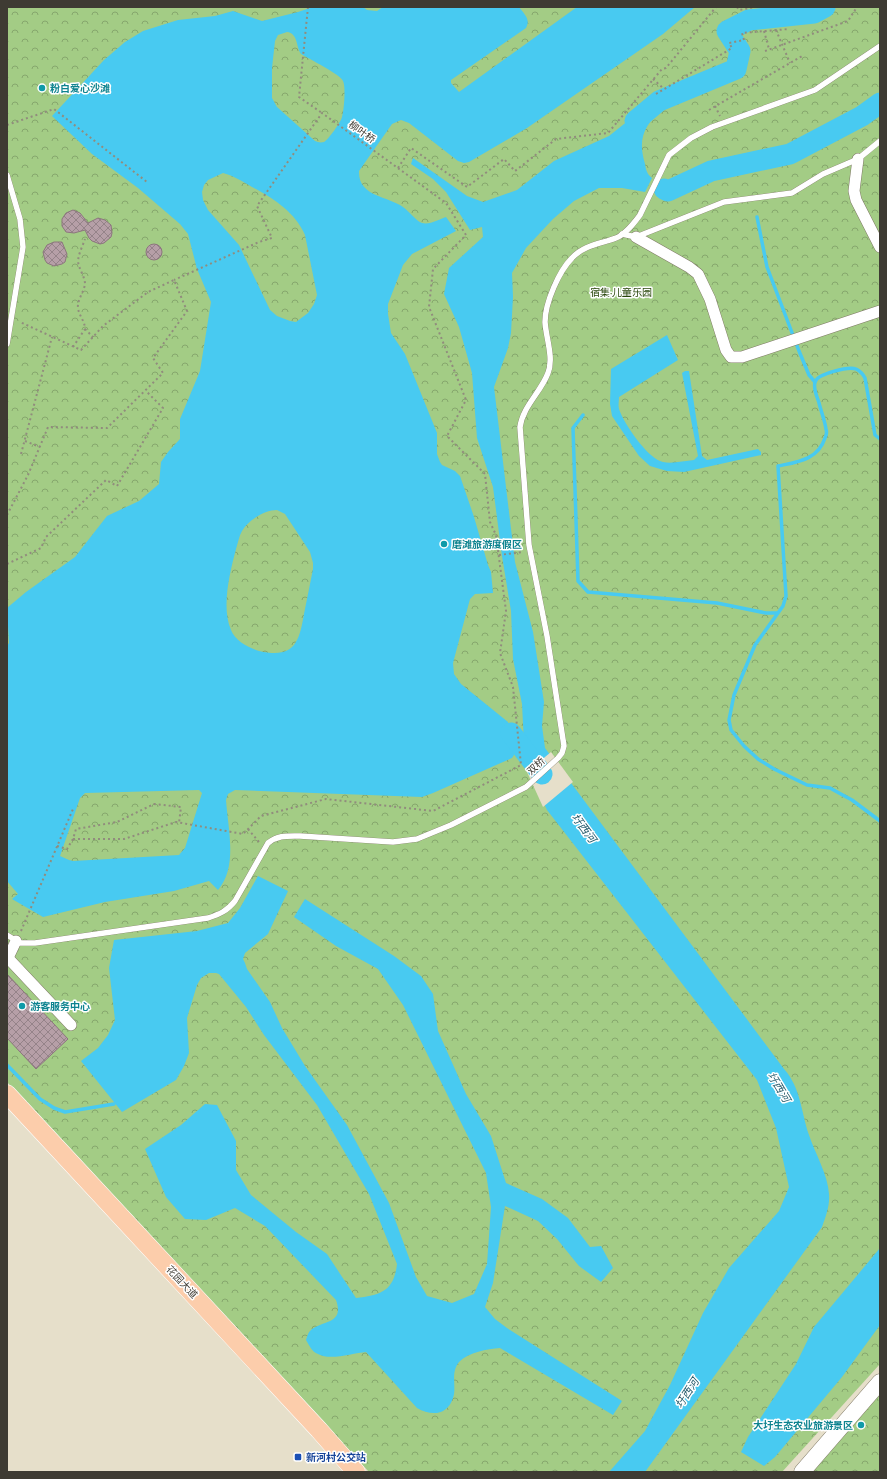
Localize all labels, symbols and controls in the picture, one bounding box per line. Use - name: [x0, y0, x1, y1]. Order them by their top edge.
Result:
- place label: 粉白爱心沙滩: [50, 82, 110, 95]
- marker: 粉白爱心沙滩: [37, 83, 47, 93]
- street label: 柳叶桥: [346, 118, 378, 146]
- park label: 宿集·儿童乐园: [590, 286, 652, 299]
- place label: 磨滩旅游度假区: [452, 538, 522, 551]
- marker: 磨滩旅游度假区: [439, 539, 449, 549]
- street label: 双桥: [524, 754, 548, 778]
- water label: 圩西河: [568, 811, 601, 847]
- place label: 游客服务中心: [30, 1000, 90, 1013]
- marker: 游客服务中心: [17, 1001, 27, 1011]
- water label: 圩西河: [765, 1069, 795, 1106]
- street label: 花园大道: [164, 1263, 200, 1301]
- water label: 圩西河: [672, 1374, 703, 1411]
- place label: 大圩生态农业旅游景区: [753, 1419, 853, 1432]
- marker: 大圩生态农业旅游景区: [856, 1420, 866, 1430]
- place label: 新河村公交站: [306, 1451, 366, 1464]
- marker: 新河村公交站: [293, 1452, 303, 1462]

